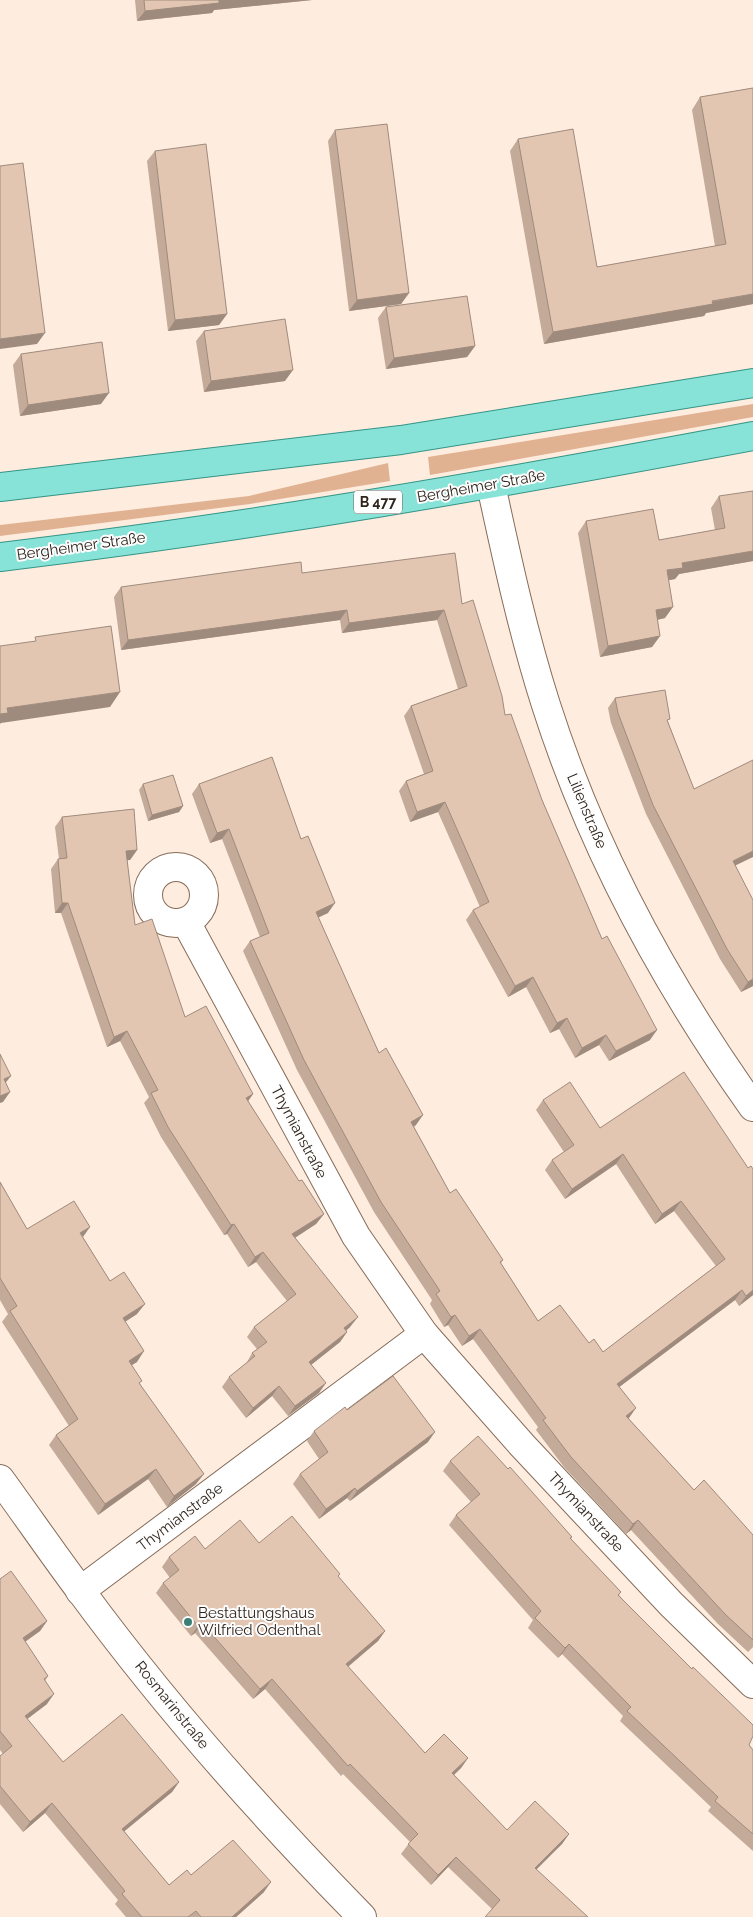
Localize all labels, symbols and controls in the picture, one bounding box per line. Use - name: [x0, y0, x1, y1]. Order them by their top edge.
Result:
- street label: Bergheimer Straße: [416, 466, 547, 506]
- road number: B 477: [354, 491, 402, 514]
- street label: Bergheimer Straße: [16, 528, 147, 564]
- street label: Lilienstraße: [563, 771, 611, 851]
- street label: Thymianstraße: [267, 1082, 331, 1182]
- street label: Thymianstraße: [544, 1468, 628, 1556]
- street label: Thymianstraße: [134, 1479, 227, 1555]
- place label: Bestattungshaus Wilfried Odenthal: [198, 1604, 322, 1639]
- marker: Bestattungshaus Wilfried Odenthal: [182, 1616, 194, 1628]
- street label: Rosmarinstraße: [131, 1657, 213, 1753]

